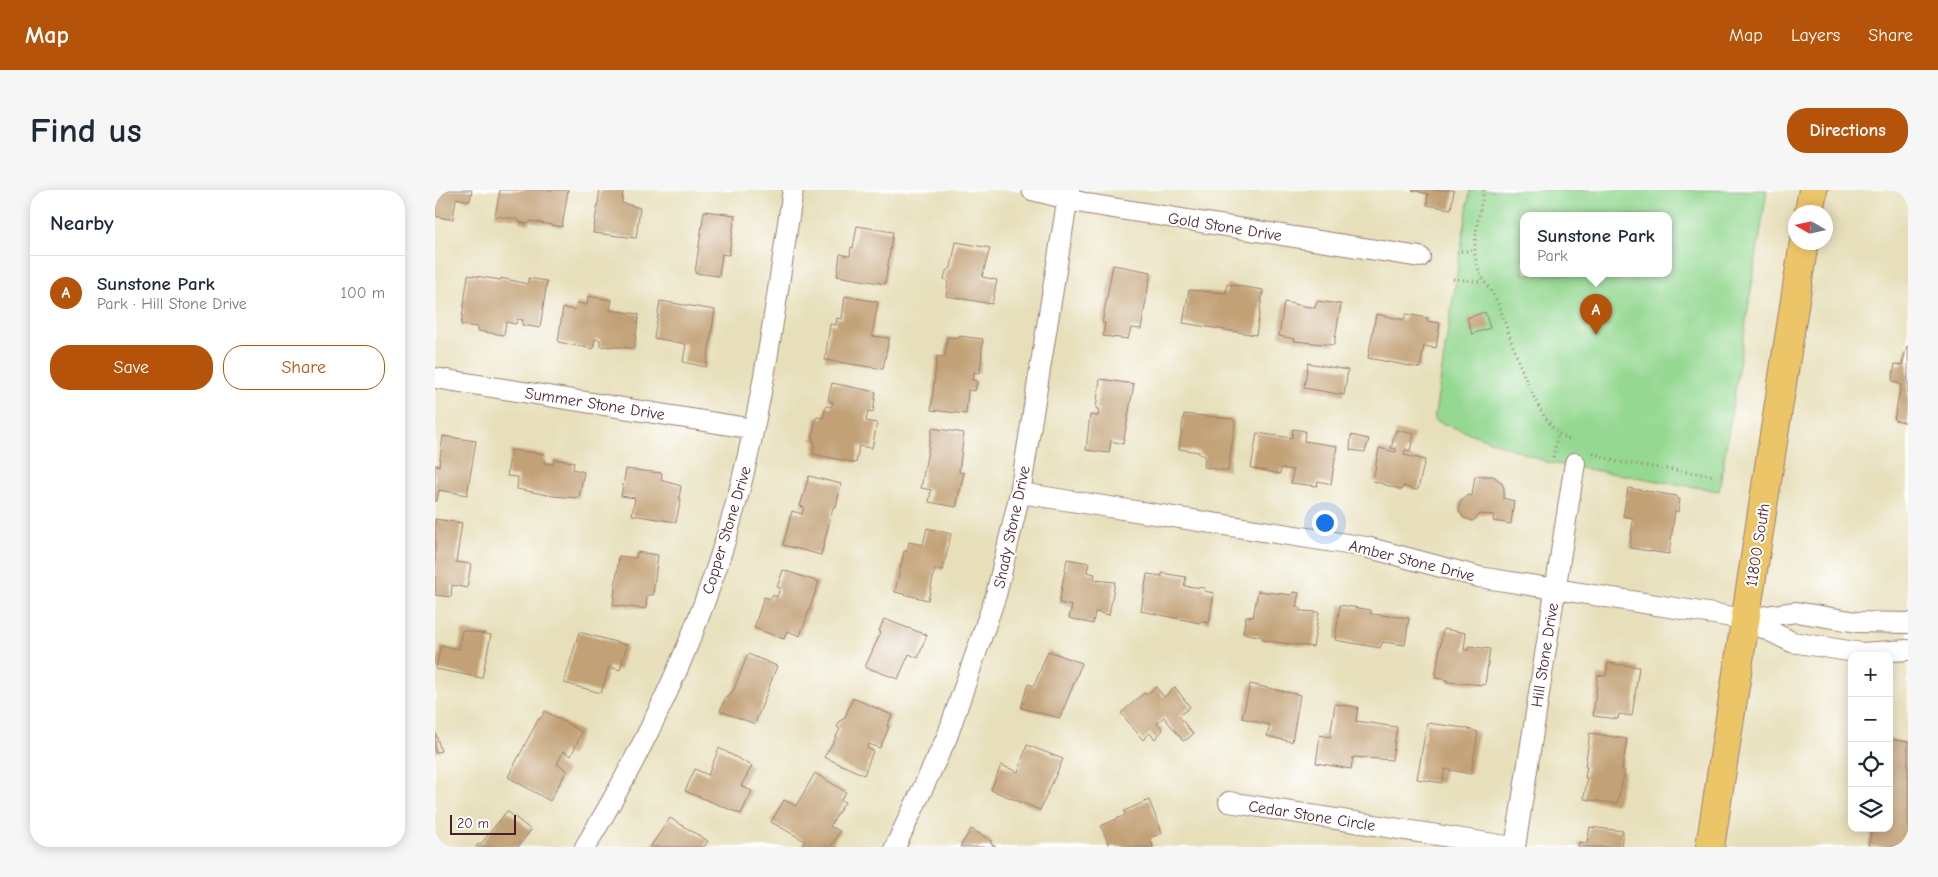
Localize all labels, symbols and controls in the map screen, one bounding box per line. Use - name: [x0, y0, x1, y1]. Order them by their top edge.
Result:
- text: Map: [25, 21, 69, 49]
- text: Map: [1729, 25, 1763, 46]
- text: Layers: [1791, 25, 1840, 46]
- text: Share: [1868, 25, 1913, 46]
- button: Directions: [1787, 108, 1908, 153]
- text: Find us: [30, 110, 142, 151]
- north arrow: [1788, 205, 1833, 250]
- street label: Gold Stone Drive: [1166, 209, 1283, 245]
- text: Nearby: [50, 211, 114, 235]
- popup: [1520, 212, 1672, 277]
- text: Sunstone Park: [1537, 225, 1655, 247]
- text: Park: [1537, 247, 1568, 265]
- text: Sunstone Park: [97, 273, 215, 295]
- text: A: [62, 284, 70, 302]
- text: 100 m: [341, 284, 385, 302]
- pin: A: [1580, 294, 1612, 335]
- text: Park · Hill Stone Drive: [97, 295, 247, 313]
- button: Save: [50, 345, 213, 390]
- button: Share: [223, 345, 385, 390]
- street label: Summer Stone Drive: [524, 384, 666, 424]
- street label: Copper Stone Drive: [699, 464, 755, 597]
- street label: Shady Stone Drive: [990, 464, 1034, 590]
- street label: 11800 South: [1742, 502, 1773, 588]
- your location: [1312, 510, 1338, 536]
- street label: Amber Stone Drive: [1347, 537, 1476, 585]
- street label: Hill Stone Drive: [1528, 602, 1562, 709]
- map controls: [1848, 652, 1893, 832]
- button: +: [1848, 652, 1893, 697]
- button: −: [1848, 697, 1893, 742]
- button: locate: [1848, 742, 1893, 787]
- button: layers: [1848, 787, 1893, 832]
- street label: Cedar Stone Circle: [1247, 797, 1377, 835]
- scale bar: [450, 812, 516, 835]
- text: 20 m: [457, 815, 489, 832]

